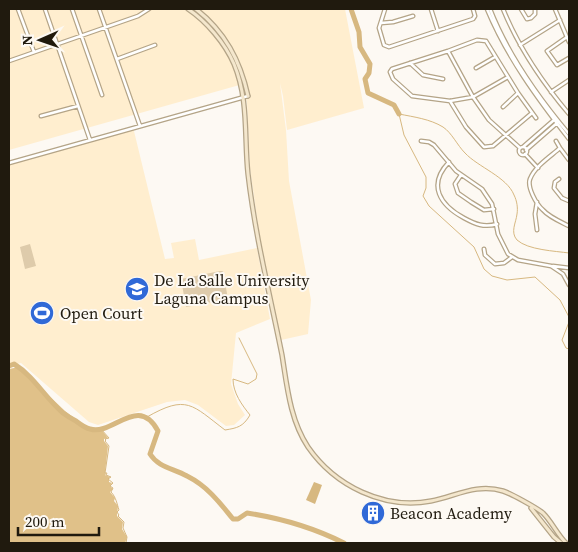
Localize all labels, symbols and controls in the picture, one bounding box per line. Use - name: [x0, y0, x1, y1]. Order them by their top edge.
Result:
- north arrow: [15, 15, 65, 65]
- text: N: [17, 35, 37, 46]
- place label: De La Salle University Laguna Campus: [154, 269, 310, 309]
- school or university icon: De La Salle University Laguna Campus: [124, 276, 150, 302]
- sports icon: Open Court: [29, 300, 55, 326]
- place label: Open Court: [60, 302, 143, 324]
- building icon: Beacon Academy: [360, 500, 386, 526]
- place label: Beacon Academy: [390, 502, 513, 524]
- scale bar: [18, 504, 99, 536]
- text: 200 m: [25, 511, 65, 532]

